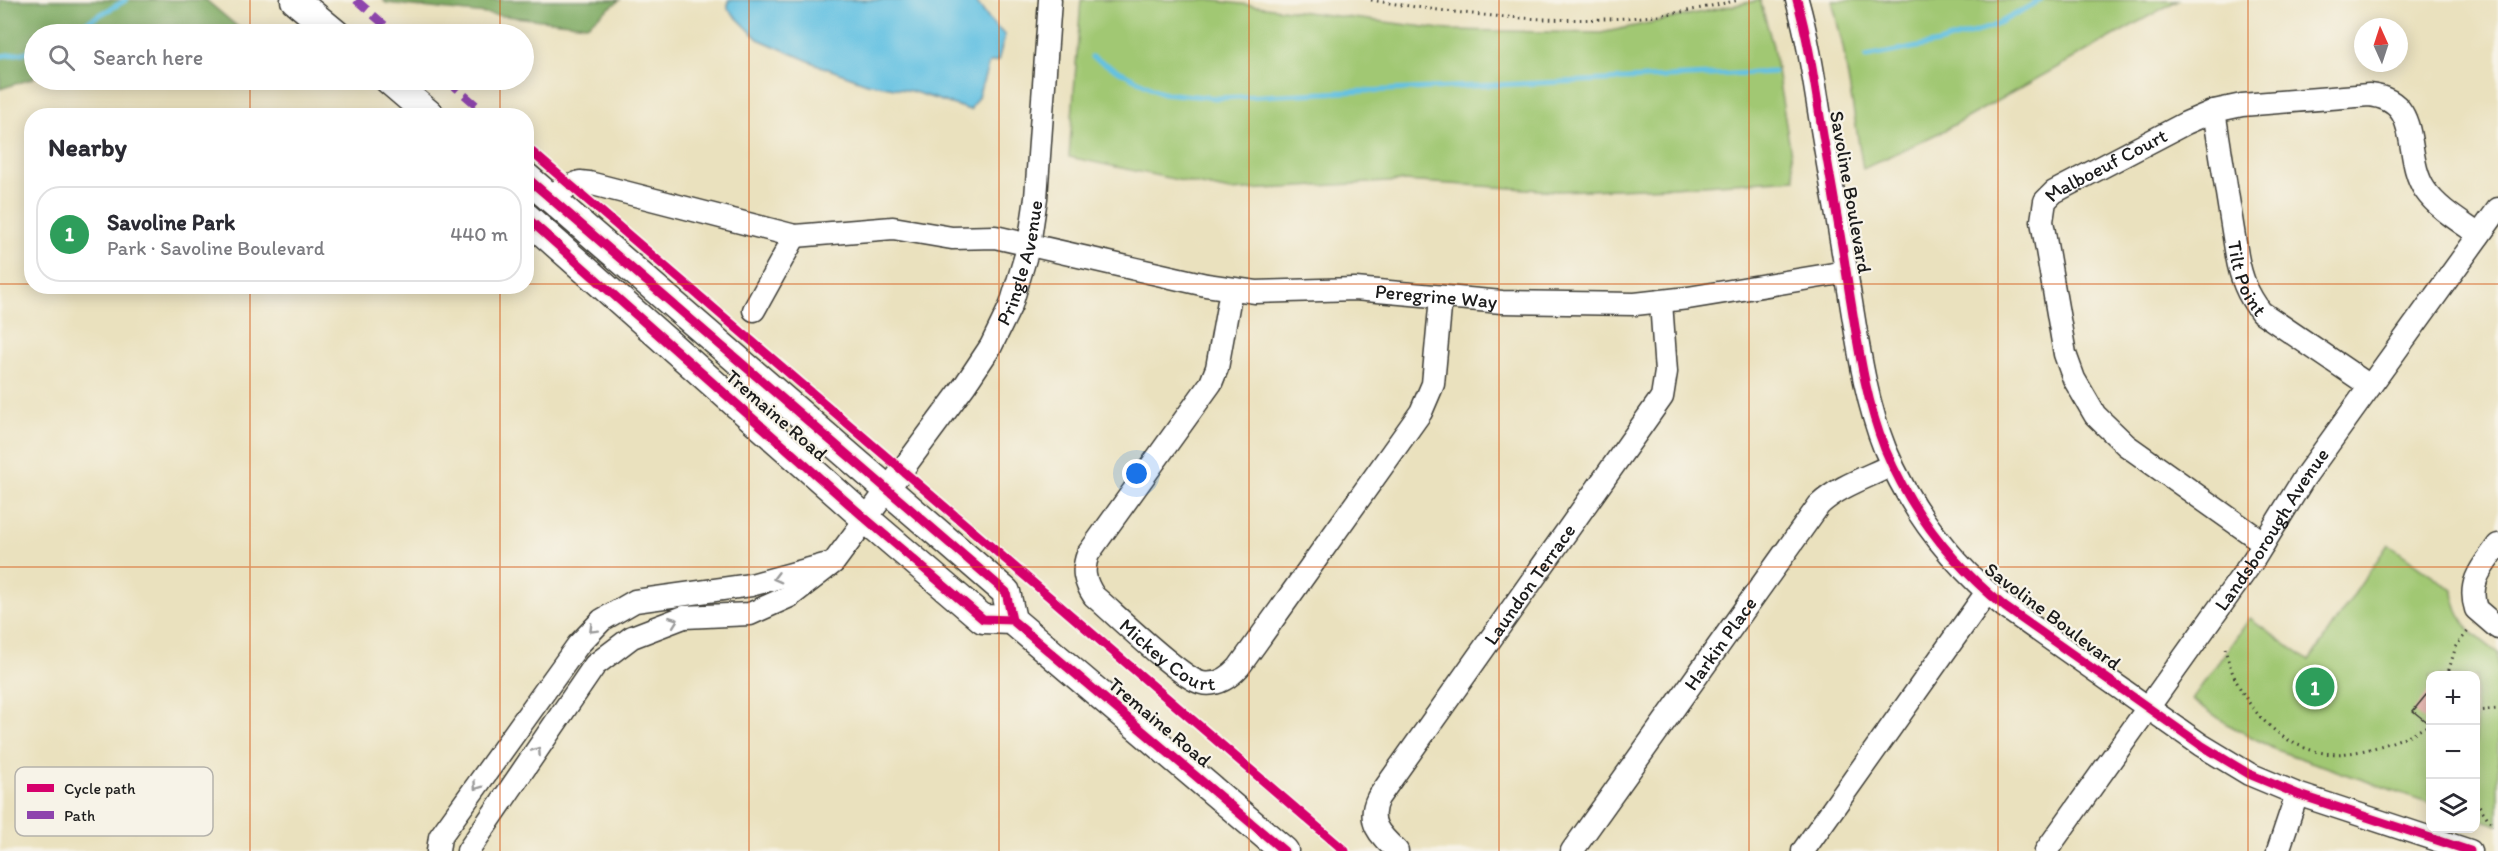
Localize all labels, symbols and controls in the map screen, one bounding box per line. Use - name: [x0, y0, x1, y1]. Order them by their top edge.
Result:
- north arrow: [2354, 18, 2408, 72]
- search box: [24, 24, 534, 90]
- icon: search: [45, 41, 78, 74]
- text: Search here: [93, 44, 203, 71]
- street label: Savoline Boulevard: [1825, 109, 1877, 275]
- street label: Malboeuf Court: [2039, 123, 2172, 207]
- text: Nearby: [48, 131, 127, 163]
- street label: Pringle Avenue: [991, 199, 1048, 329]
- text: Savoline Park: [107, 209, 235, 236]
- text: 1: [65, 222, 74, 246]
- text: 440 m: [450, 222, 508, 246]
- text: Park · Savoline Boulevard: [107, 236, 325, 260]
- street label: Tilt Point: [2223, 239, 2272, 321]
- street label: Peregrine Way: [1374, 279, 1499, 314]
- street label: Tremaine Road: [721, 364, 833, 466]
- street label: Landsborough Avenue: [2209, 443, 2334, 615]
- your location: [1122, 459, 1151, 488]
- street label: Laundon Terrace: [1478, 519, 1580, 649]
- street label: Savoline Boulevard: [1980, 557, 2126, 675]
- one-way arrow: [772, 570, 782, 583]
- street label: Harkin Place: [1679, 592, 1762, 695]
- street label: Mickey Court: [1115, 613, 1217, 696]
- one-way arrow: [668, 616, 679, 628]
- one-way arrow: [590, 622, 601, 633]
- pin: 1: [2296, 664, 2334, 710]
- map controls: [2426, 671, 2480, 833]
- button: +: [2426, 671, 2480, 725]
- street label: Tremaine Road: [1104, 672, 1216, 772]
- button: −: [2426, 725, 2480, 779]
- one-way arrow: [530, 746, 541, 757]
- legend: [15, 767, 213, 836]
- text: Cycle path: [64, 779, 136, 798]
- one-way arrow: [473, 779, 484, 790]
- button: layers: [2426, 779, 2480, 833]
- text: Path: [64, 806, 95, 825]

